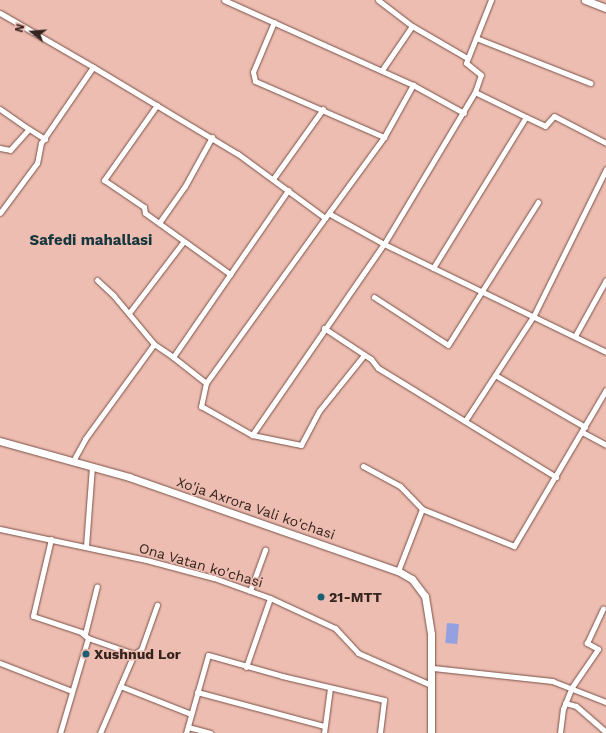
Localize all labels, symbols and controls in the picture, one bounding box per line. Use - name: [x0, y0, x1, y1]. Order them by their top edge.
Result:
- north arrow: [12, 12, 52, 52]
- text: N: [13, 23, 27, 34]
- district label: Safedi mahallasi: [30, 232, 152, 250]
- street label: Xo'ja Axrora Vali ko'chasi: [174, 473, 338, 543]
- street label: Ona Vatan ko'chasi: [137, 539, 265, 591]
- place label: 21-MTT: [329, 589, 382, 605]
- marker: 21-MTT: [316, 592, 326, 602]
- place label: Xushnud Lor: [94, 646, 181, 662]
- marker: Xushnud Lor: [81, 649, 91, 659]

